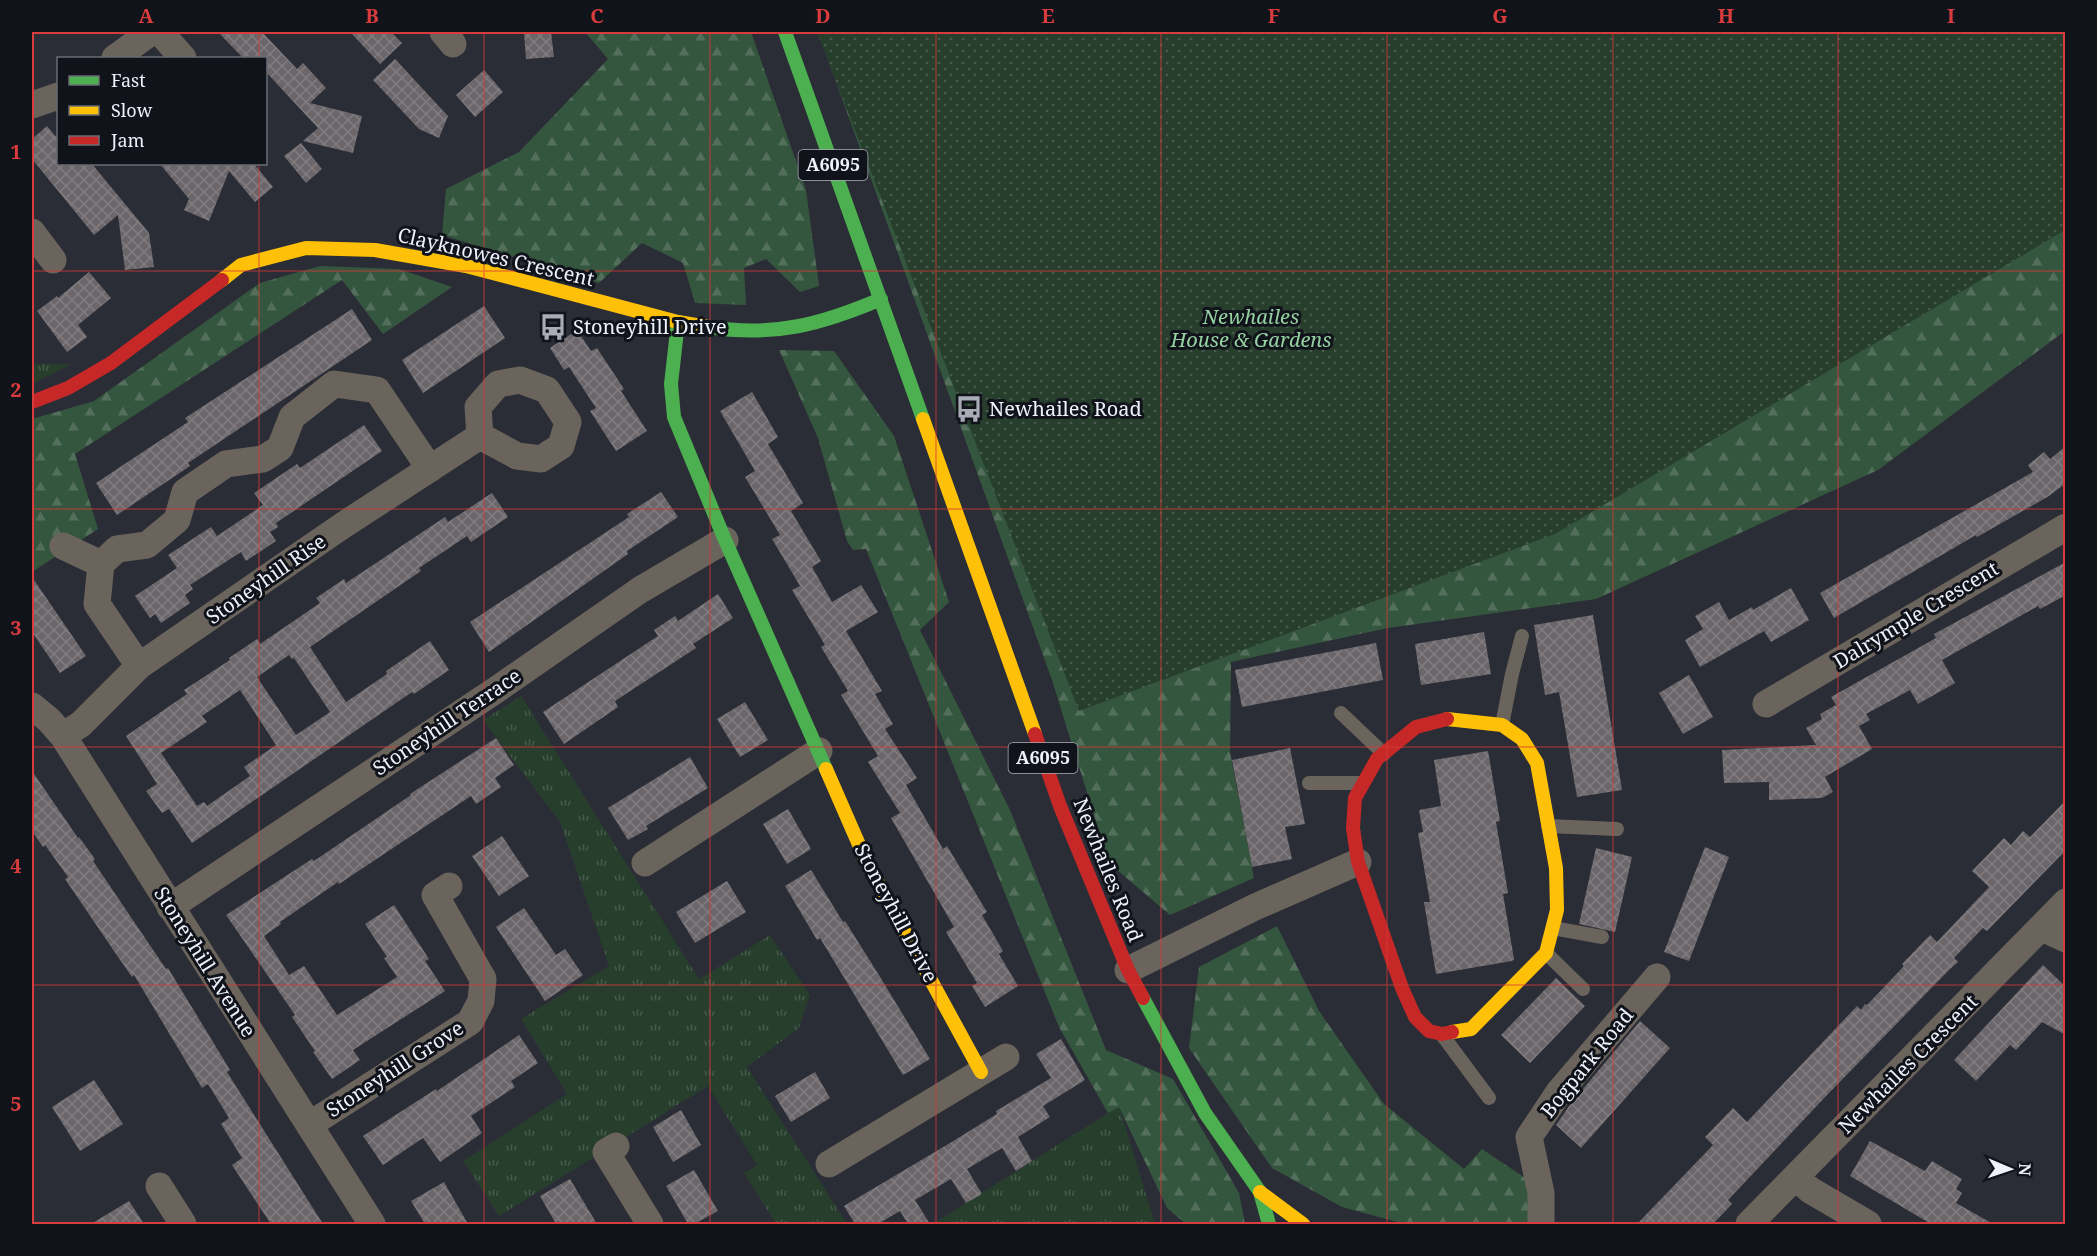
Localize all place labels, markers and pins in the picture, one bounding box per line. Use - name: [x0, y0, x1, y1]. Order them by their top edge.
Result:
- bus stop icon: Stoneyhill Drive: [538, 312, 568, 342]
- place label: Stoneyhill Drive: [573, 313, 727, 340]
- bus stop icon: Newhailes Road: [954, 394, 984, 424]
- place label: Newhailes Road: [989, 395, 1142, 422]

